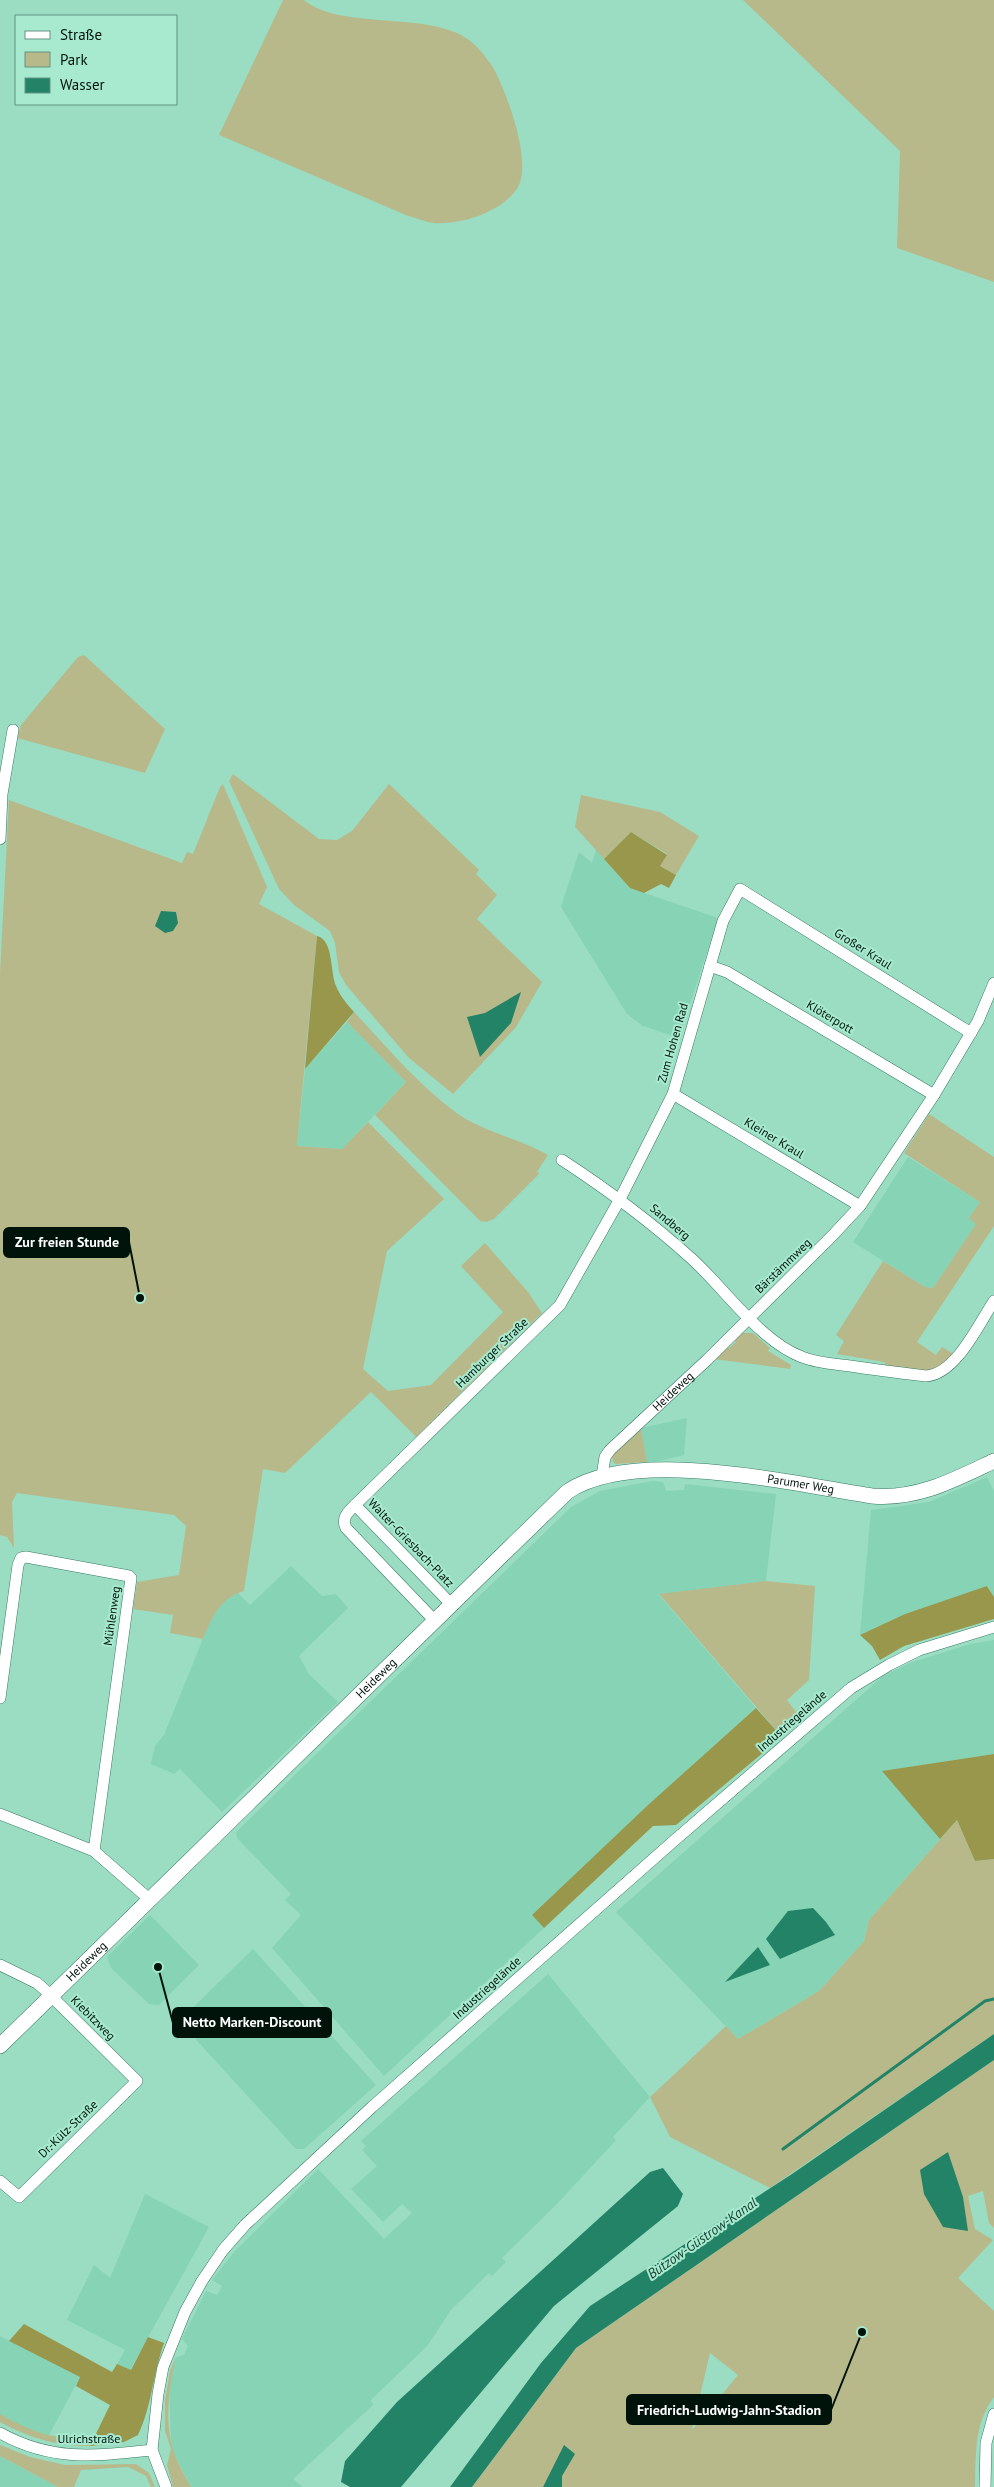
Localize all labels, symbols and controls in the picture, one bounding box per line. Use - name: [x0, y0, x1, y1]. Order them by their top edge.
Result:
- legend: [15, 15, 178, 105]
- text: Straße: [60, 25, 102, 44]
- text: Park: [60, 50, 88, 69]
- text: Wasser: [60, 75, 105, 94]
- street label: Großer Kraul: [832, 925, 895, 973]
- street label: Klöterpott: [804, 997, 857, 1037]
- street label: Zum Hohen Rad: [654, 1001, 691, 1084]
- street label: Kleiner Kraul: [742, 1114, 807, 1162]
- street label: Sandberg: [647, 1200, 694, 1243]
- callout: Zur freien Stunde: [4, 1228, 129, 1257]
- text: Zur freien Stunde: [15, 1233, 119, 1251]
- street label: Bärstämmweg: [751, 1235, 814, 1296]
- street label: Hamburger Straße: [453, 1314, 531, 1391]
- street label: Heideweg: [649, 1368, 697, 1414]
- street label: Parumer Weg: [766, 1471, 835, 1496]
- street label: Walter-Griesbach-Platz: [365, 1495, 458, 1590]
- street label: Mühlenweg: [100, 1585, 123, 1647]
- street label: Heideweg: [352, 1655, 399, 1701]
- street label: Industriegelände: [754, 1687, 829, 1755]
- street label: Heideweg: [63, 1938, 110, 1984]
- street label: Industriegelände: [450, 1953, 524, 2022]
- street label: Kiebitzweg: [68, 1992, 119, 2043]
- callout: Netto Marken-Discount: [173, 2008, 331, 2037]
- text: Netto Marken-Discount: [183, 2013, 321, 2031]
- street label: Dr.-Külz-Straße: [35, 2097, 100, 2161]
- water label: Bützow-Güstrow-Kanal: [644, 2193, 761, 2283]
- callout: Friedrich-Ludwig-Jahn-Stadion: [627, 2395, 831, 2424]
- text: Friedrich-Ludwig-Jahn-Stadion: [637, 2401, 821, 2419]
- street label: Ulrichstraße: [58, 2431, 120, 2446]

